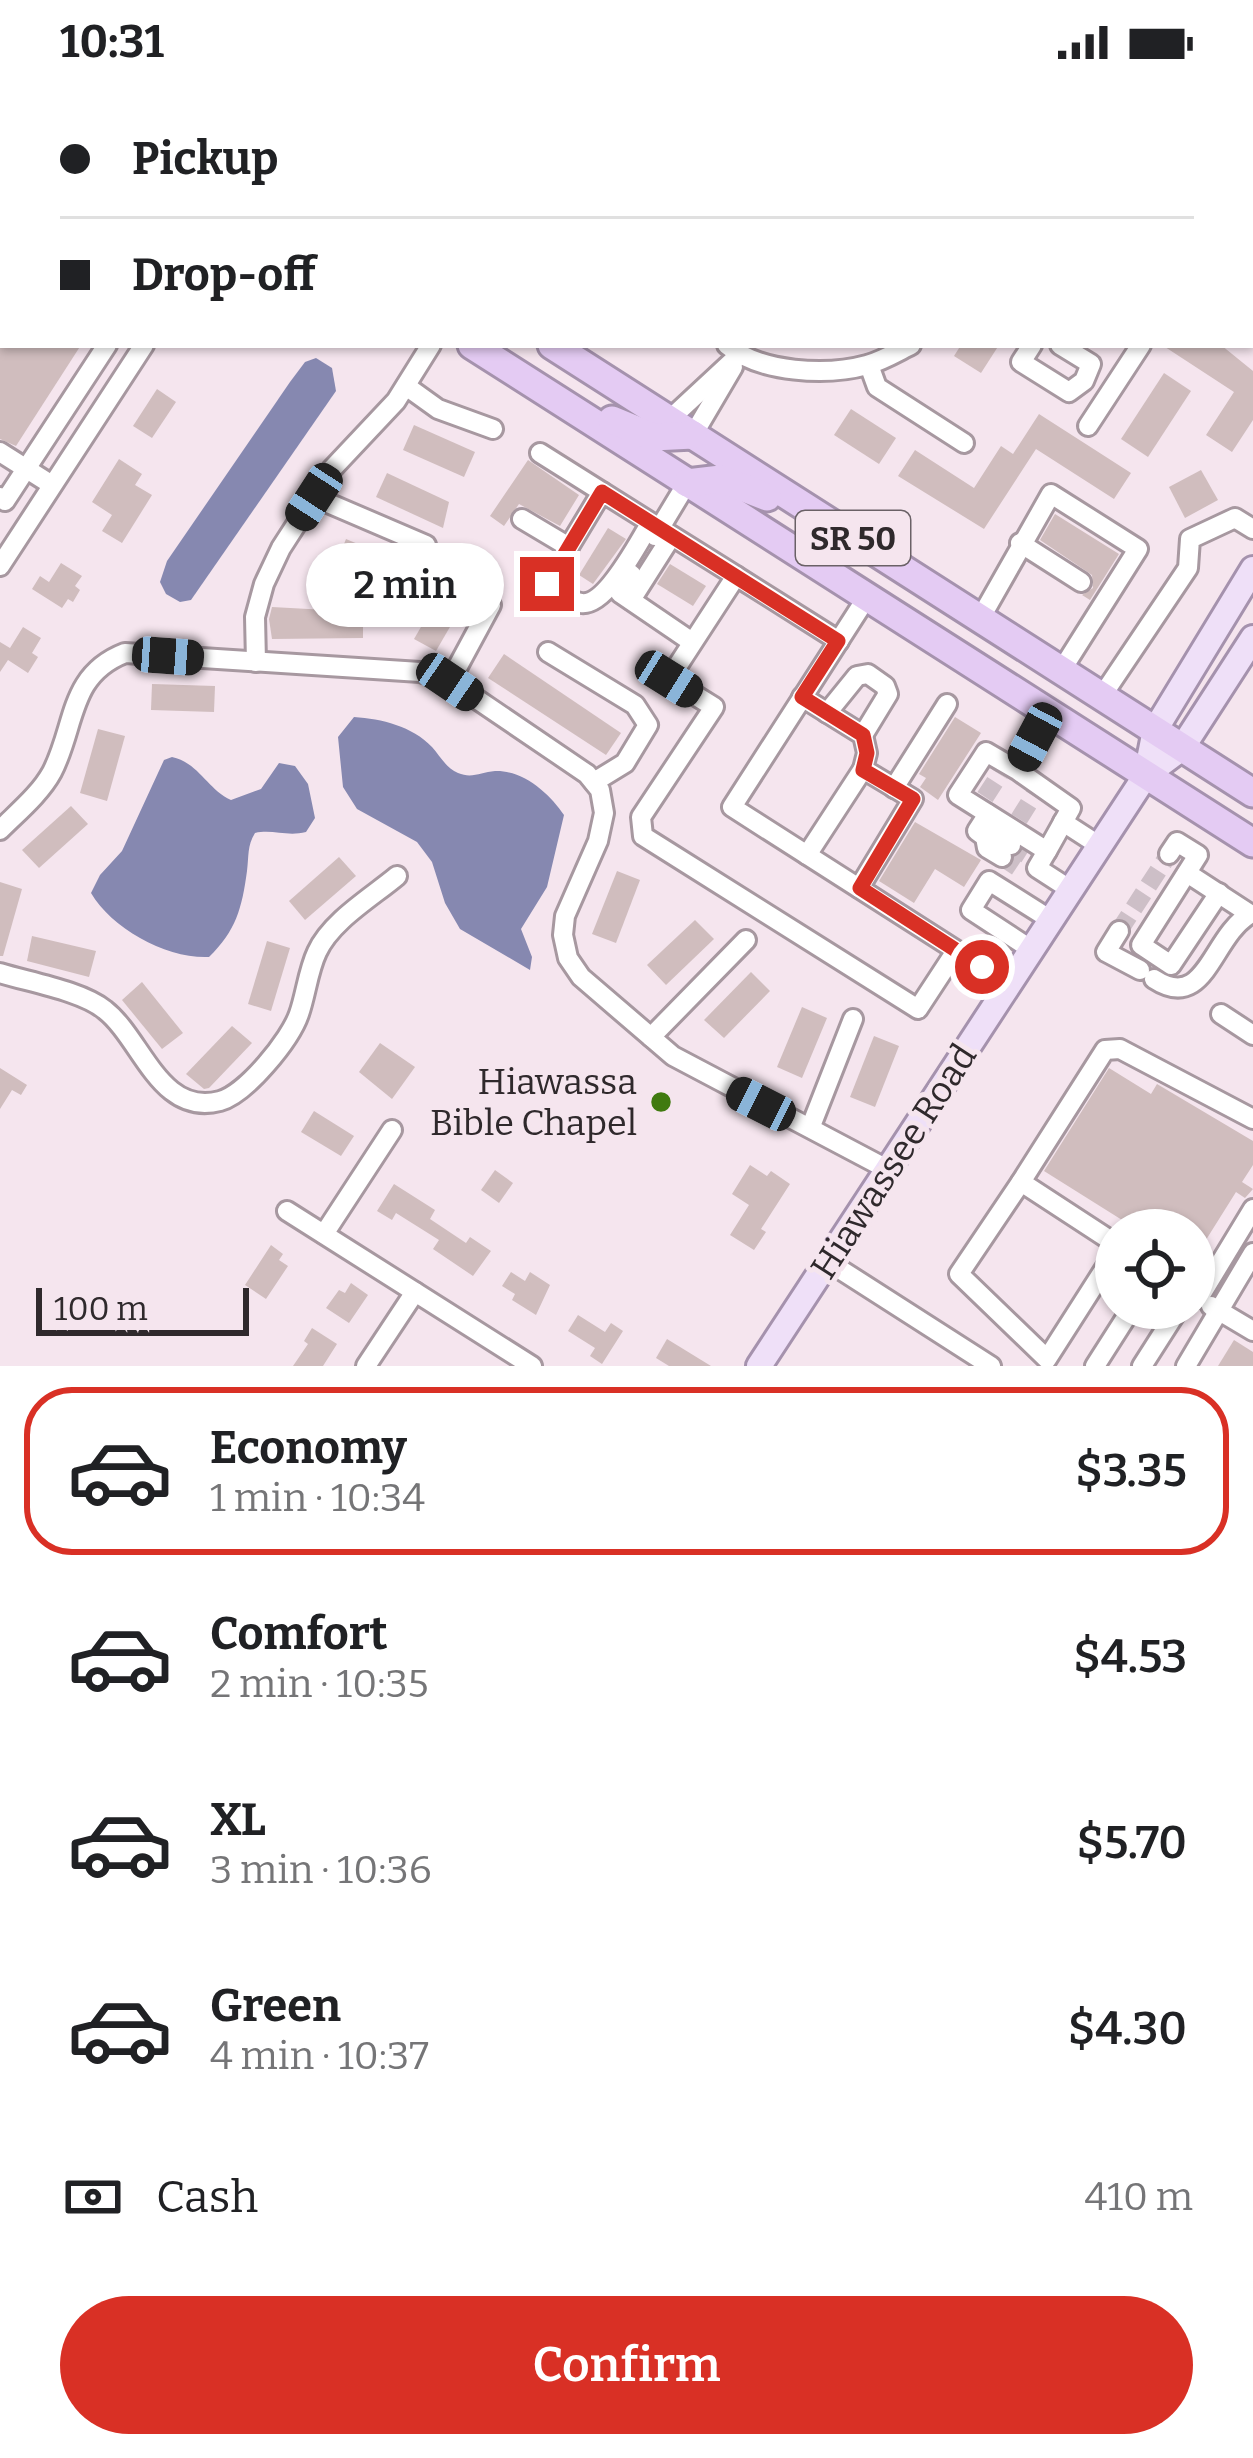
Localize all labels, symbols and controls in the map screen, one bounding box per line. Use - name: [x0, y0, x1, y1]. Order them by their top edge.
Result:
- text: 10:31: [60, 15, 164, 69]
- text: Pickup: [132, 132, 278, 186]
- text: Drop-off: [132, 248, 316, 302]
- car: [279, 457, 349, 537]
- road number: SR 50: [796, 511, 910, 565]
- callout: 2 min: [307, 542, 505, 626]
- route end: [520, 557, 574, 611]
- text: 2 min: [353, 562, 457, 608]
- car: [131, 636, 205, 676]
- car: [629, 645, 709, 713]
- car: [410, 647, 490, 717]
- car: [1002, 697, 1068, 777]
- route start: [955, 940, 1009, 994]
- street label: Hiawassee Road: [802, 1036, 986, 1287]
- place label: Hiawassa Bible Chapel: [430, 1060, 637, 1145]
- car: [721, 1072, 801, 1136]
- marker: Hiawassa Bible Chapel: [648, 1089, 674, 1115]
- map controls: [1095, 1209, 1215, 1329]
- button: locate: [1095, 1209, 1215, 1329]
- scale bar: [36, 1282, 249, 1335]
- text: 100 m: [54, 1289, 148, 1329]
- icon: car: [66, 1417, 174, 1525]
- text: Economy: [210, 1421, 407, 1475]
- text: $3.35: [1075, 1444, 1187, 1498]
- text: 1 min · 10:34: [210, 1475, 425, 1521]
- icon: car: [66, 1603, 174, 1711]
- text: Comfort: [210, 1607, 388, 1661]
- text: $4.53: [1073, 1630, 1187, 1684]
- text: 2 min · 10:35: [210, 1661, 428, 1707]
- icon: car: [66, 1789, 174, 1897]
- text: XL: [210, 1793, 266, 1847]
- text: $5.70: [1077, 1816, 1187, 1870]
- text: 3 min · 10:36: [210, 1847, 432, 1893]
- icon: car: [66, 1975, 174, 2083]
- text: Green: [210, 1979, 341, 2033]
- text: $4.30: [1068, 2002, 1187, 2056]
- text: 4 min · 10:37: [210, 2033, 429, 2079]
- icon: cash: [60, 2164, 126, 2230]
- text: Cash: [156, 2170, 258, 2224]
- text: 410 m: [1084, 2174, 1193, 2220]
- button: Confirm: [60, 2296, 1193, 2434]

